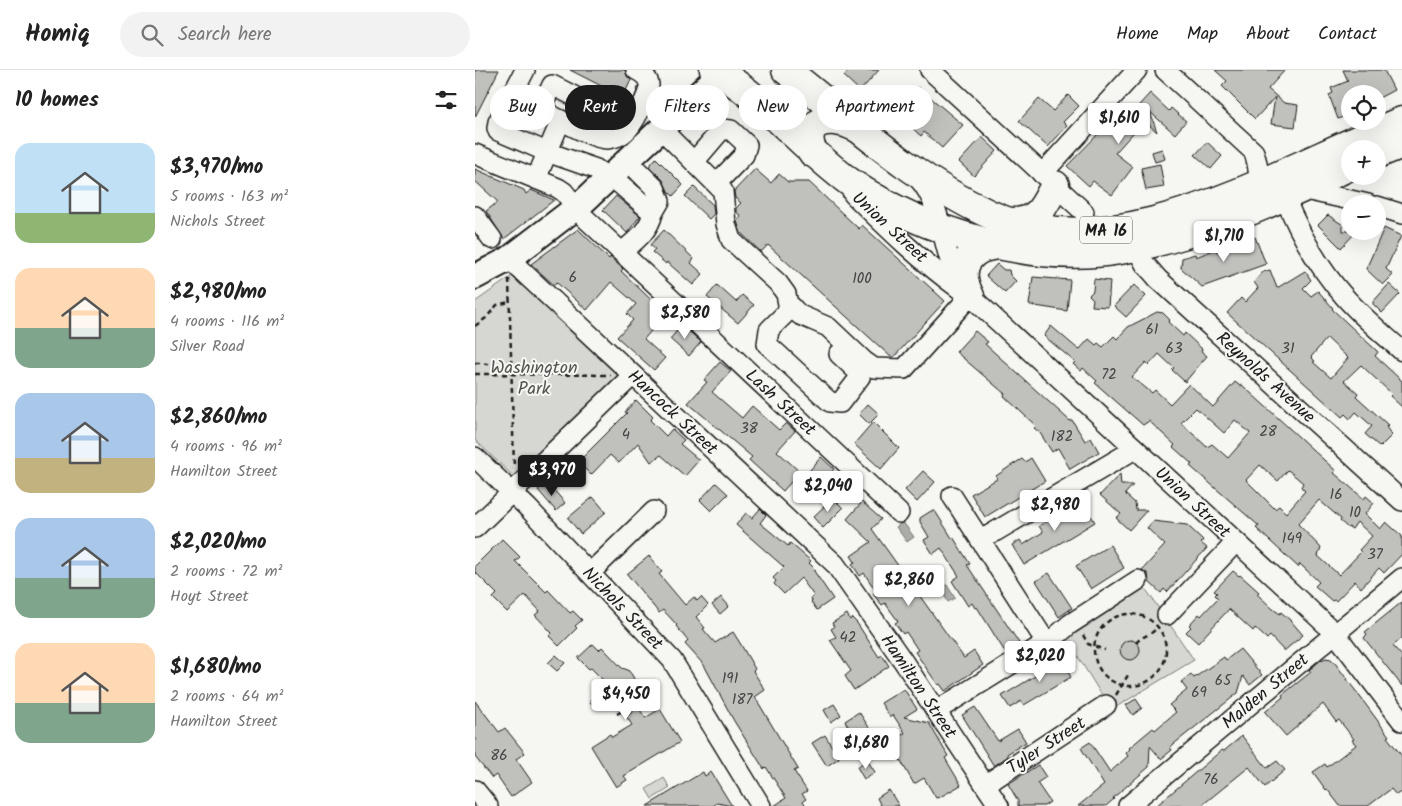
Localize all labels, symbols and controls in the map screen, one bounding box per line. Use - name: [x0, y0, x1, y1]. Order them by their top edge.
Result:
- search box: [120, 12, 470, 57]
- text: Homiq: [25, 15, 90, 54]
- text: Search here: [178, 20, 272, 50]
- text: Home: [1116, 20, 1159, 49]
- text: Map: [1187, 20, 1218, 49]
- text: About: [1246, 20, 1290, 49]
- text: Contact: [1318, 20, 1377, 49]
- icon: search: [138, 21, 166, 49]
- text: 10 homes: [15, 84, 99, 117]
- chip: Buy: [490, 85, 555, 130]
- chip: Rent: [565, 85, 636, 130]
- chip: Filters: [646, 85, 729, 130]
- chip: New: [739, 85, 807, 130]
- chip: Apartment: [817, 85, 933, 130]
- map controls: [1341, 85, 1386, 240]
- button: locate: [1341, 85, 1386, 130]
- icon: filters: [432, 86, 460, 114]
- pin: $1,610: [1078, 102, 1160, 145]
- text: $1,610: [1099, 106, 1139, 131]
- button: +: [1341, 140, 1386, 185]
- text: $3,970/mo: [170, 151, 263, 184]
- icon: home: [55, 163, 115, 223]
- text: 5 rooms · 163 m²: [170, 184, 288, 209]
- street label: Union Street: [844, 185, 934, 272]
- button: −: [1341, 195, 1386, 240]
- text: Nichols Street: [170, 209, 265, 234]
- road number: MA 16: [1080, 216, 1132, 244]
- pin: $1,710: [1183, 220, 1265, 263]
- text: $1,710: [1204, 224, 1244, 249]
- house number: 6: [569, 266, 577, 290]
- house number: 100: [852, 267, 872, 291]
- text: $2,980/mo: [170, 276, 267, 309]
- icon: home: [55, 288, 115, 348]
- pin: $2,580: [644, 298, 726, 340]
- text: $2,580: [661, 301, 709, 326]
- text: 4 rooms · 116 m²: [170, 309, 284, 334]
- house number: 61: [1145, 318, 1159, 342]
- street label: Reynolds Avenue: [1208, 325, 1322, 431]
- text: Silver Road: [170, 334, 244, 359]
- house number: 63: [1166, 337, 1183, 361]
- house number: 31: [1281, 337, 1295, 361]
- park label: Washington Park: [491, 354, 577, 404]
- street label: Lash Street: [738, 362, 823, 445]
- street label: Hancock Street: [620, 363, 725, 464]
- house number: 72: [1101, 363, 1117, 387]
- text: $2,860/mo: [170, 401, 267, 434]
- icon: home: [55, 413, 115, 473]
- house number: 38: [740, 417, 759, 441]
- house number: 28: [1259, 420, 1278, 444]
- house number: 4: [622, 423, 630, 447]
- house number: 182: [1051, 425, 1073, 449]
- text: 4 rooms · 96 m²: [170, 434, 282, 459]
- pin: $3,970: [511, 454, 593, 497]
- text: $3,970: [529, 458, 575, 483]
- text: Hamilton Street: [170, 459, 278, 484]
- street label: Union Street: [1147, 460, 1237, 547]
- pin: $2,040: [787, 470, 869, 513]
- text: $2,040: [804, 474, 852, 499]
- house number: 16: [1329, 483, 1343, 507]
- pin: $2,980: [1014, 490, 1096, 532]
- text: $2,980: [1031, 493, 1079, 518]
- house number: 10: [1349, 501, 1362, 525]
- text: $2,020/mo: [170, 526, 267, 559]
- house number: 149: [1282, 527, 1303, 551]
- icon: home: [55, 538, 115, 598]
- house number: 37: [1367, 543, 1384, 567]
- text: 2 rooms · 72 m²: [170, 559, 282, 584]
- street label: Nichols Street: [574, 560, 670, 658]
- pin: $2,860: [868, 564, 950, 607]
- text: $2,860: [884, 568, 934, 593]
- text: Hoyt Street: [170, 584, 249, 609]
- house number: 42: [840, 626, 856, 650]
- street label: Hamilton Street: [872, 629, 964, 746]
- pin: $2,020: [999, 640, 1081, 683]
- text: $2,020: [1016, 644, 1064, 669]
- street label: Malden Street: [1216, 646, 1317, 738]
- text: $1,680/mo: [170, 651, 262, 684]
- icon: home: [55, 663, 115, 723]
- house number: 191: [722, 667, 739, 691]
- house number: 65: [1215, 669, 1232, 693]
- pin: $4,450: [585, 678, 667, 721]
- house number: 69: [1191, 681, 1208, 705]
- text: $4,450: [602, 682, 650, 707]
- text: 2 rooms · 64 m²: [170, 684, 283, 709]
- house number: 187: [732, 688, 753, 712]
- text: Hamilton Street: [170, 709, 278, 734]
- street label: Tyler Street: [1001, 709, 1093, 783]
- pin: $1,680: [825, 728, 907, 770]
- text: $1,680: [844, 731, 888, 756]
- house number: 86: [490, 744, 508, 768]
- house number: 76: [1203, 768, 1219, 792]

